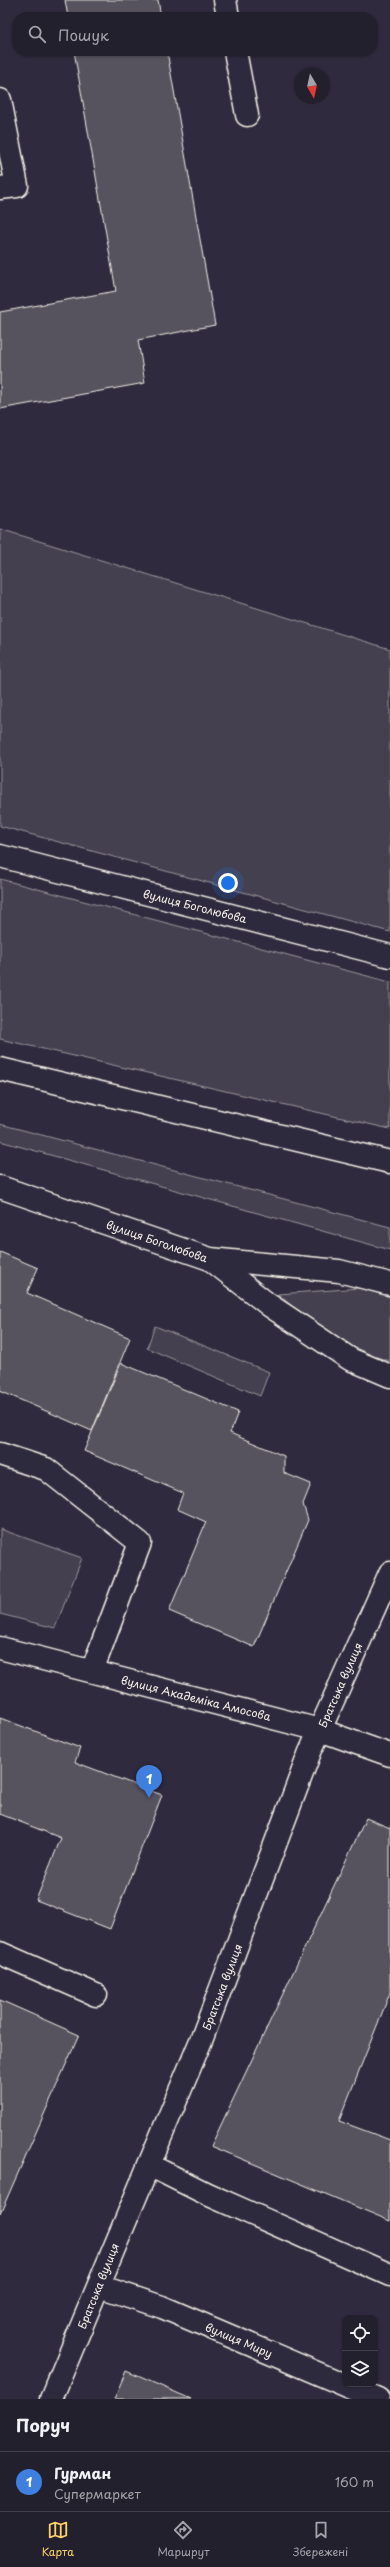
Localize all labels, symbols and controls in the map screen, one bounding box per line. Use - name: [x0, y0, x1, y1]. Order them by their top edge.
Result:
- search box: [12, 12, 378, 56]
- icon: search: [26, 23, 48, 45]
- text: Пошук: [58, 23, 109, 46]
- north arrow: [294, 68, 330, 104]
- your location: [218, 873, 238, 893]
- street label: вулиця Боголюбова: [141, 885, 249, 927]
- street label: вулиця Боголюбова: [104, 1216, 210, 1266]
- street label: Братська вулиця: [314, 1640, 366, 1730]
- street label: вулиця Академіка Амосова: [119, 1671, 273, 1725]
- pin: 1: [136, 1765, 162, 1798]
- street label: Братська вулиця: [198, 1941, 246, 2033]
- street label: Братська вулиця: [73, 2240, 123, 2332]
- map controls: [342, 2315, 378, 2387]
- button: locate: [342, 2315, 378, 2351]
- street label: вулиця Миру: [203, 2318, 275, 2362]
- button: layers: [342, 2351, 378, 2387]
- text: Поруч: [16, 2412, 70, 2438]
- text: Гурман: [54, 2461, 111, 2484]
- text: 1: [26, 2472, 32, 2491]
- text: 160 m: [335, 2472, 374, 2491]
- text: Супермаркет: [54, 2484, 141, 2503]
- tab: Карта: [42, 2519, 74, 2560]
- tab: Маршрут: [157, 2519, 210, 2560]
- tab: Збережені: [293, 2519, 348, 2560]

